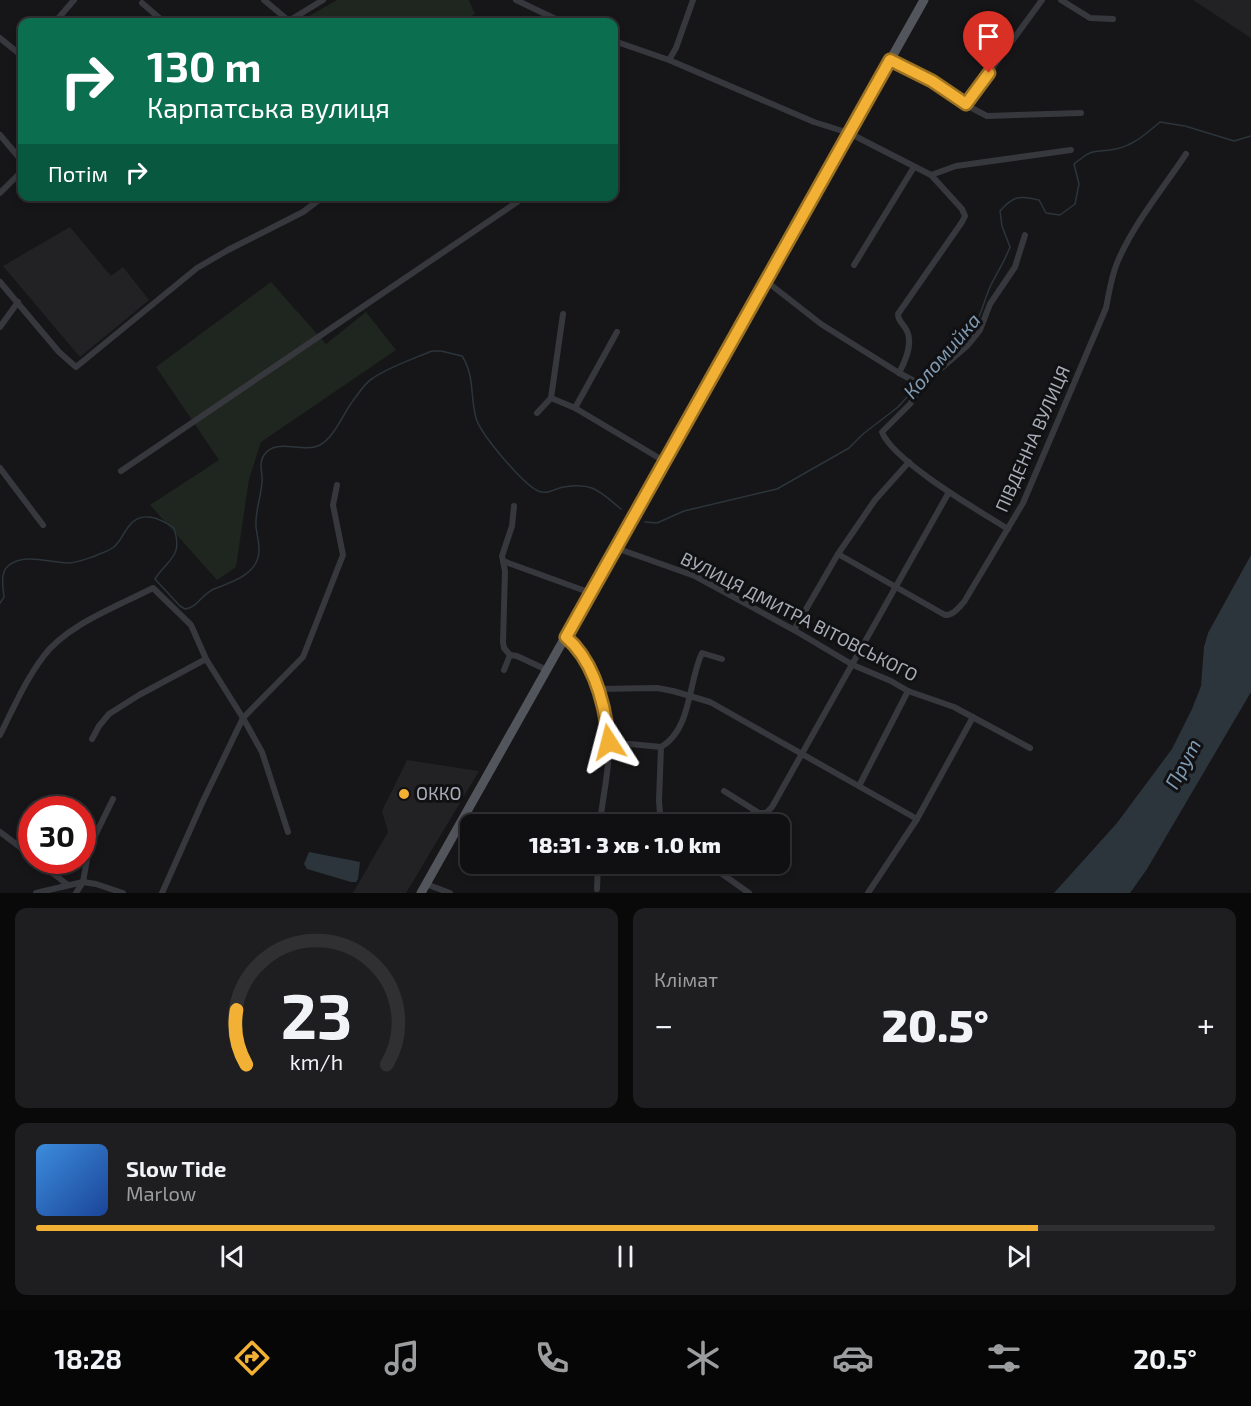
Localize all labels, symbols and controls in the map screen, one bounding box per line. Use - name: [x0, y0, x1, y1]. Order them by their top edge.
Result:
- pin: [963, 11, 1014, 73]
- icon: arrive: [972, 20, 1005, 53]
- text: 130 m: [147, 40, 262, 90]
- icon: right: [48, 42, 126, 120]
- text: Карпатська вулиця: [147, 91, 390, 123]
- icon: right: [120, 156, 153, 189]
- text: Потім: [48, 160, 108, 186]
- water label: Коломийка: [898, 308, 985, 403]
- street label: ПІВДЕННА ВУЛИЦЯ: [990, 362, 1074, 515]
- street label: ВУЛИЦЯ ДМИТРА ВІТОВСЬКОГО: [677, 547, 922, 686]
- position arrow: [577, 710, 641, 774]
- water label: Прут: [1159, 734, 1205, 793]
- place label: ОККО: [416, 782, 462, 804]
- marker: ОККО: [397, 787, 411, 801]
- speed limit sign: 30: [18, 796, 96, 874]
- text: 18:31 · 3 хв · 1.0 km: [529, 831, 721, 857]
- text: Клімат: [654, 967, 718, 991]
- text: 23: [281, 977, 352, 1052]
- text: 20.5°: [881, 997, 989, 1051]
- text: −: [654, 1004, 673, 1044]
- text: +: [1197, 1004, 1215, 1044]
- text: km/h: [290, 1049, 343, 1074]
- text: Slow Tide: [126, 1155, 226, 1181]
- text: Marlow: [126, 1181, 196, 1205]
- icon: previous: [216, 1240, 249, 1273]
- icon: pause: [609, 1240, 642, 1273]
- icon: next: [1002, 1240, 1035, 1273]
- icon: directions: [231, 1337, 273, 1379]
- icon: music: [381, 1337, 423, 1379]
- icon: phone: [531, 1337, 573, 1379]
- icon: climate: [682, 1337, 724, 1379]
- icon: car: [832, 1337, 874, 1379]
- icon: filters: [983, 1337, 1025, 1379]
- text: 18:28: [54, 1342, 122, 1374]
- text: 20.5°: [1133, 1342, 1197, 1374]

